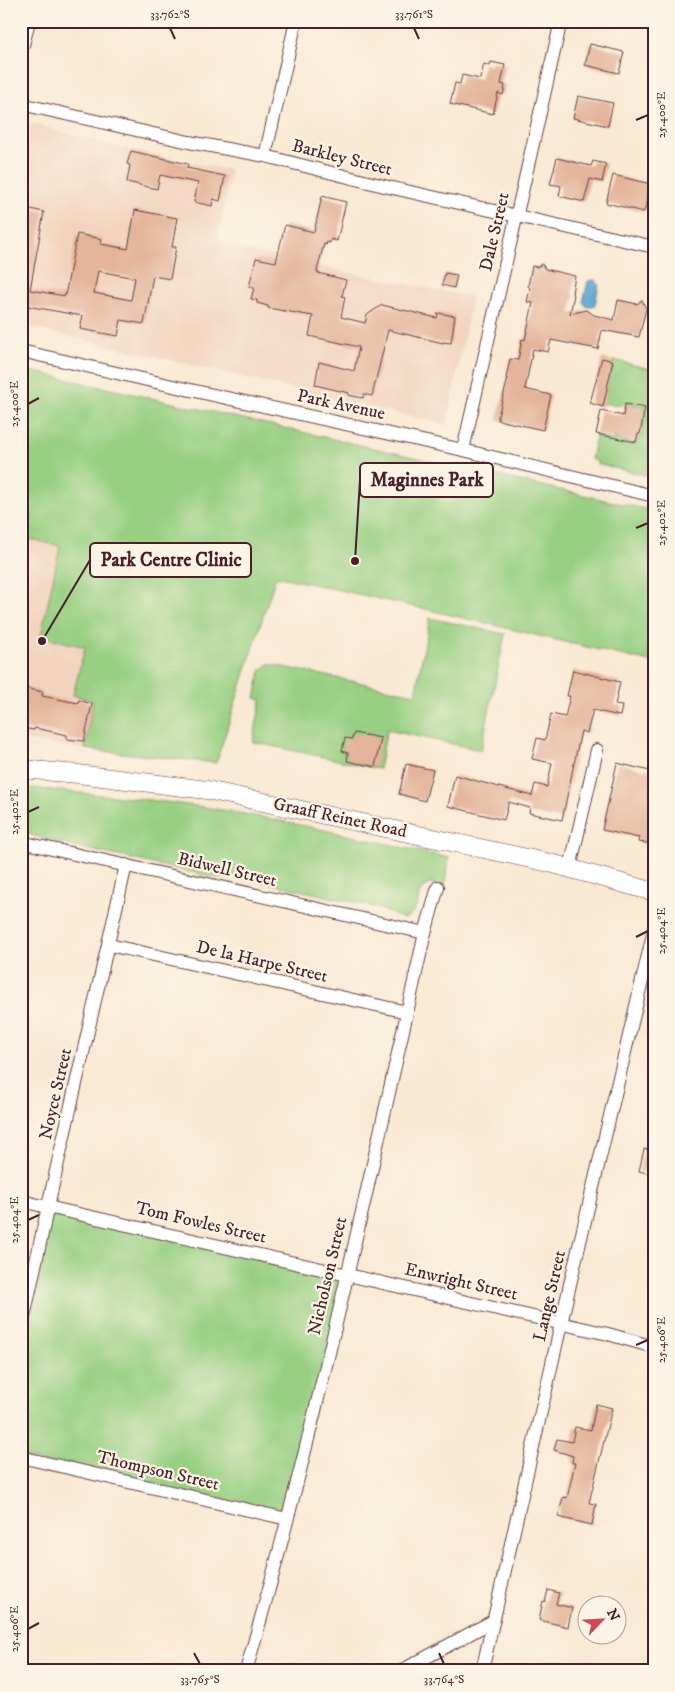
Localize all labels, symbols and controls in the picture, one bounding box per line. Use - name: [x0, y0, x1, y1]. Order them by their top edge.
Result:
- text: 33.762°S: [150, 7, 190, 22]
- text: 33.761°S: [395, 7, 433, 22]
- text: 25.400°E: [654, 91, 669, 138]
- street label: Barkley Street: [290, 135, 395, 181]
- street label: Dale Street: [475, 190, 515, 274]
- text: 25.400°E: [7, 380, 22, 427]
- street label: Park Avenue: [295, 385, 387, 425]
- callout: Maginnes Park: [360, 463, 493, 497]
- text: Maginnes Park: [370, 469, 484, 492]
- text: 25.402°E: [654, 500, 669, 546]
- callout: Park Centre Clinic: [90, 543, 251, 577]
- text: Park Centre Clinic: [100, 549, 242, 572]
- text: 25.402°E: [7, 789, 22, 835]
- street label: Graaff Reinet Road: [271, 793, 409, 843]
- street label: Bidwell Street: [175, 848, 279, 892]
- text: 25.404°E: [654, 907, 669, 954]
- street label: De la Harpe Street: [194, 936, 330, 988]
- street label: Noyce Street: [35, 1046, 77, 1142]
- text: 25.404°E: [7, 1196, 22, 1243]
- street label: Tom Fowles Street: [134, 1197, 269, 1249]
- street label: Nicholson Street: [304, 1214, 352, 1337]
- street label: Lange Street: [529, 1248, 571, 1344]
- street label: Enwright Street: [402, 1258, 520, 1306]
- text: 25.406°E: [654, 1316, 669, 1363]
- street label: Thompson Street: [95, 1446, 222, 1496]
- north arrow: [578, 1594, 628, 1644]
- text: 25.406°E: [7, 1605, 22, 1652]
- text: N: [602, 1606, 624, 1624]
- text: 33.765°S: [180, 1672, 220, 1687]
- text: 33.764°S: [424, 1672, 464, 1687]

